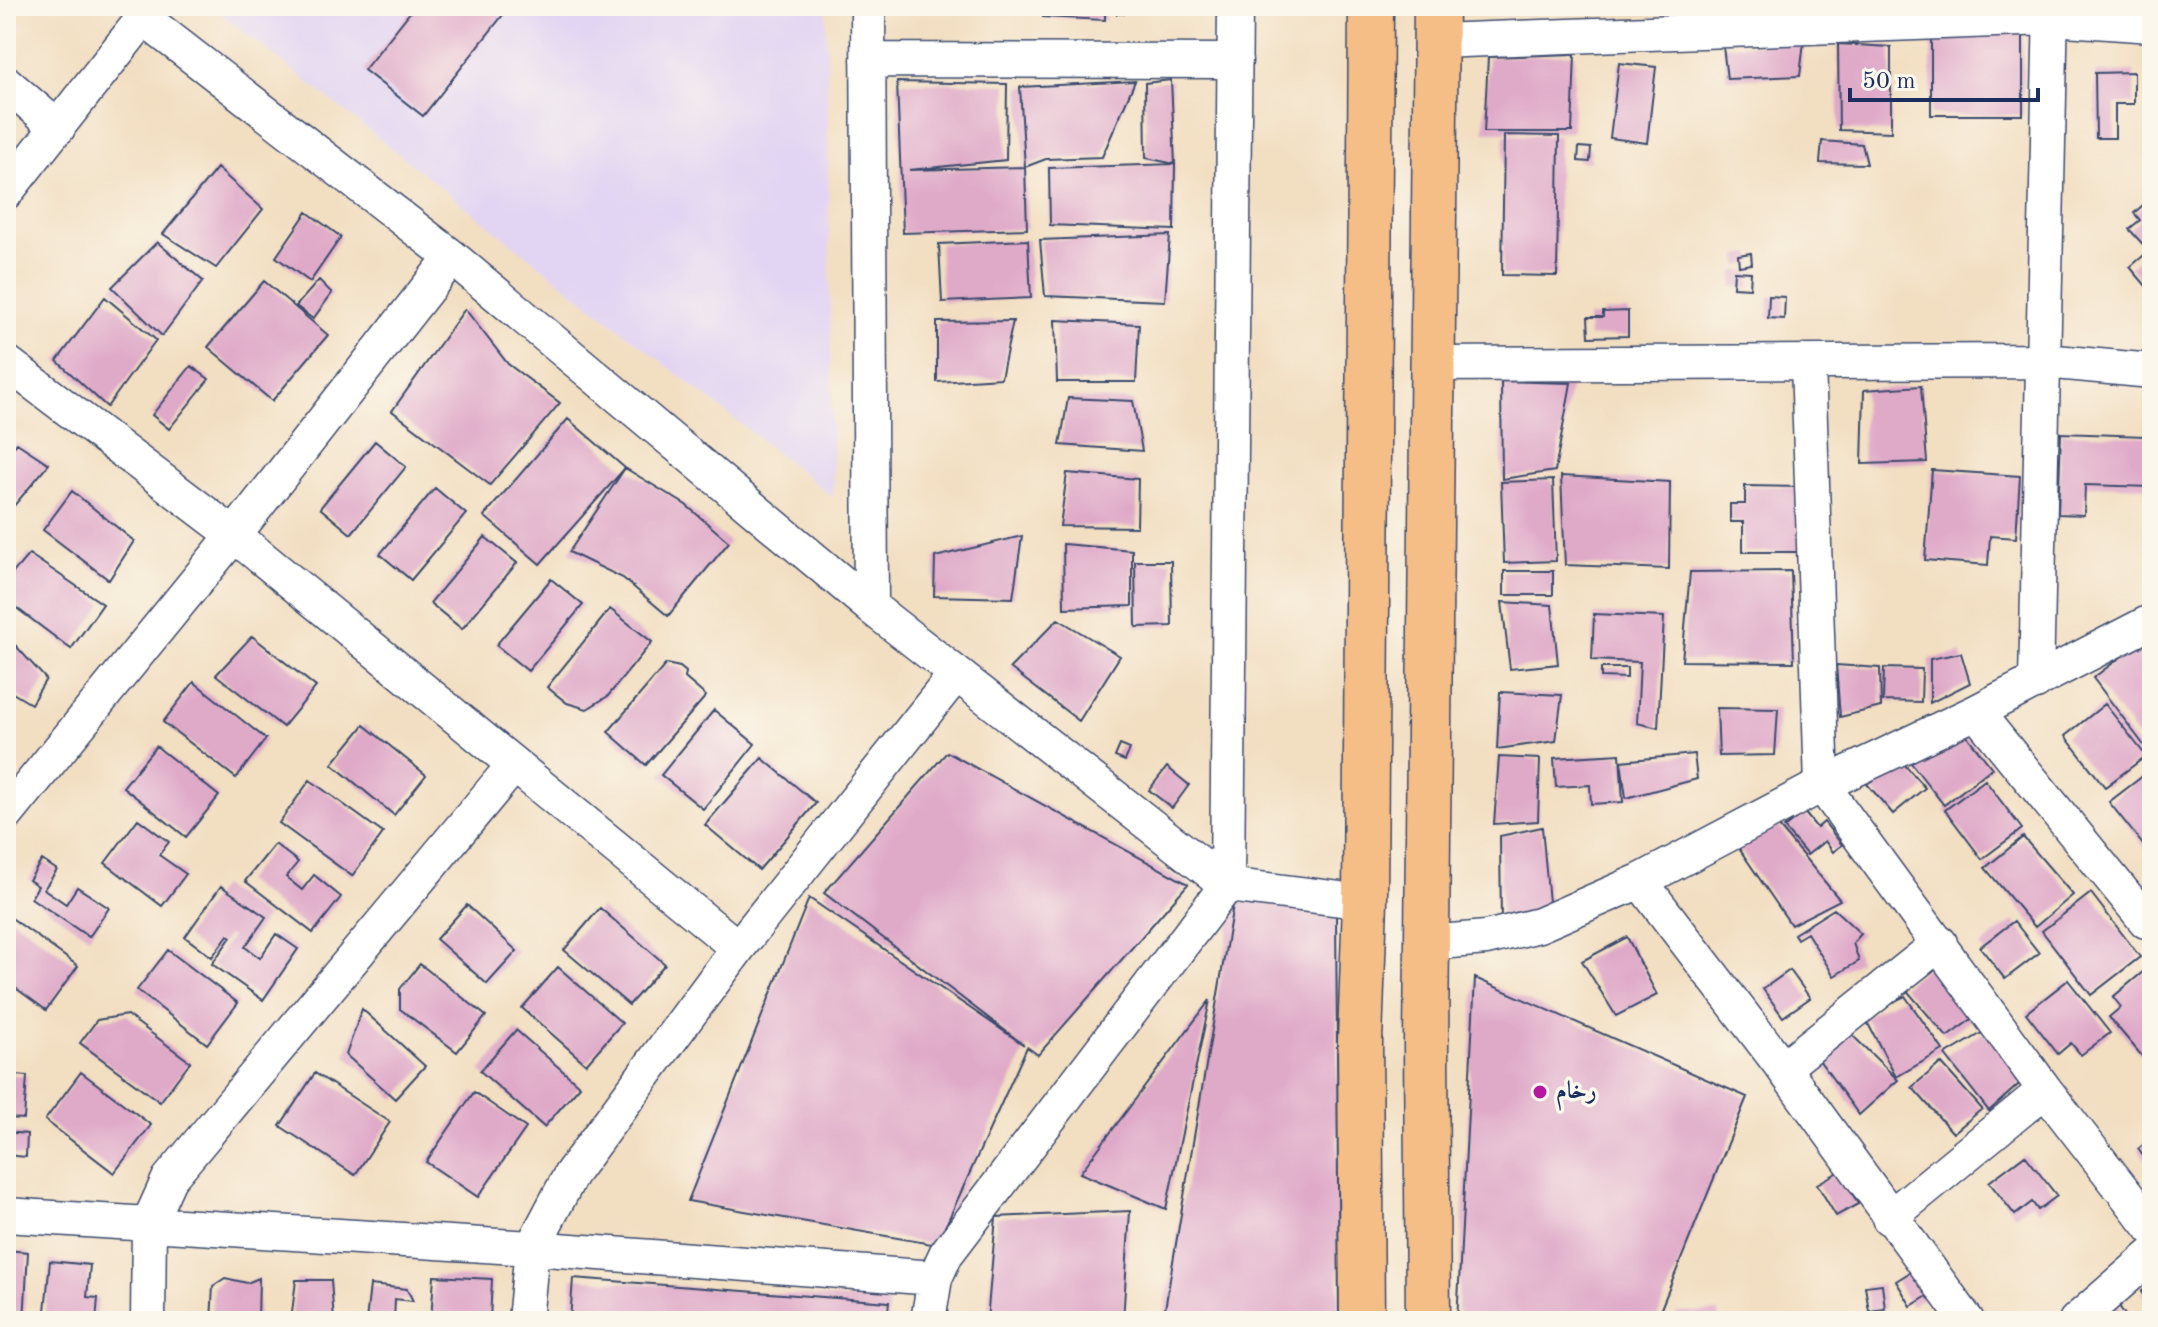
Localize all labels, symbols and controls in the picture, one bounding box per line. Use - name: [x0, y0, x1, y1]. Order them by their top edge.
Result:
- scale bar: [1850, 52, 2038, 102]
- text: 50 m: [1862, 70, 1916, 94]
- place label: رخام: [1556, 1079, 1597, 1111]
- marker: رخام: [1531, 1083, 1549, 1101]

